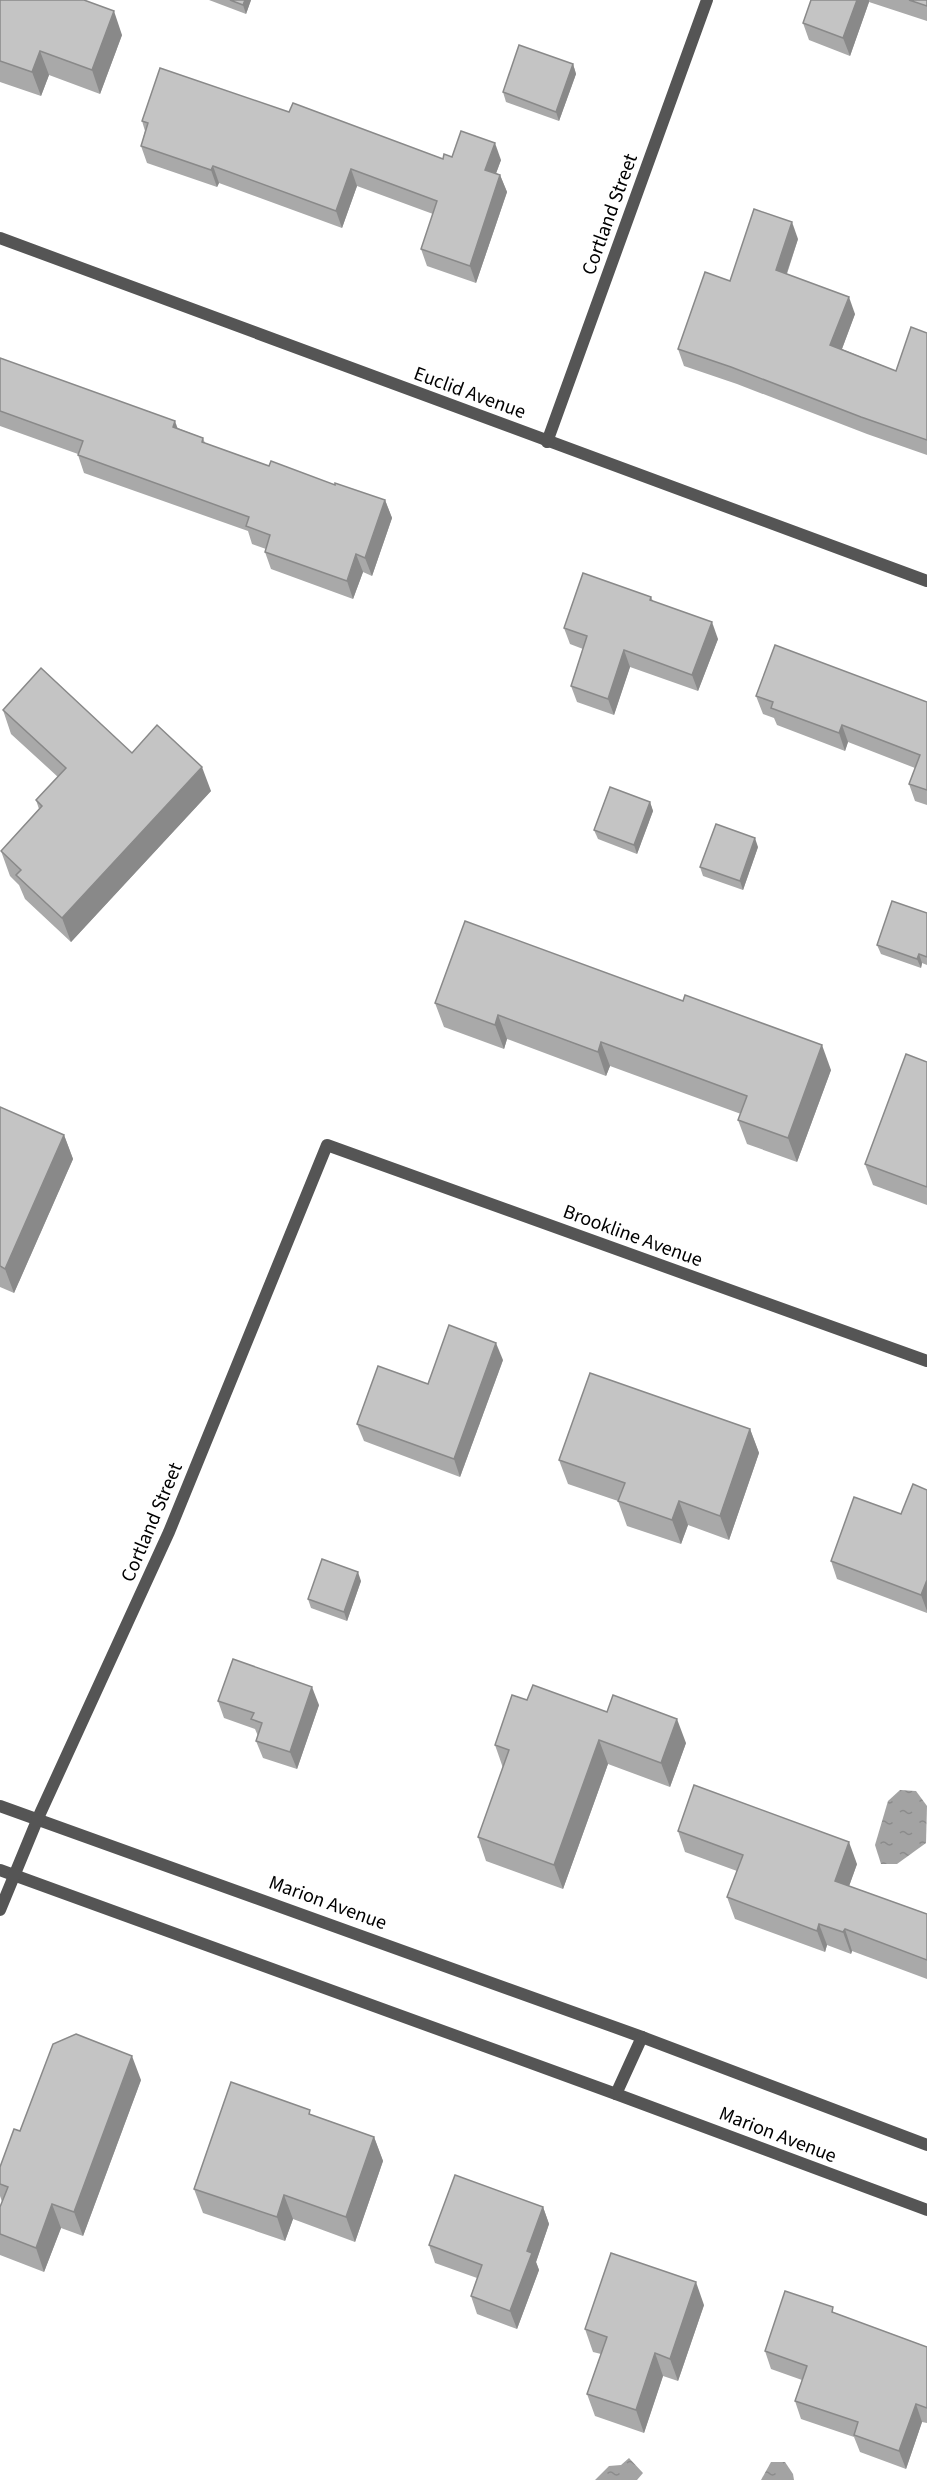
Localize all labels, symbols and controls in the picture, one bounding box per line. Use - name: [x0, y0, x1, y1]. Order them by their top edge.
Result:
- street label: Cortland Street: [575, 150, 645, 279]
- street label: Euclid Avenue: [410, 360, 530, 426]
- street label: Brookline Avenue: [559, 1198, 706, 1274]
- street label: Cortland Street: [114, 1458, 190, 1586]
- street label: Marion Avenue: [265, 1869, 391, 1937]
- street label: Marion Avenue: [715, 2100, 841, 2170]

